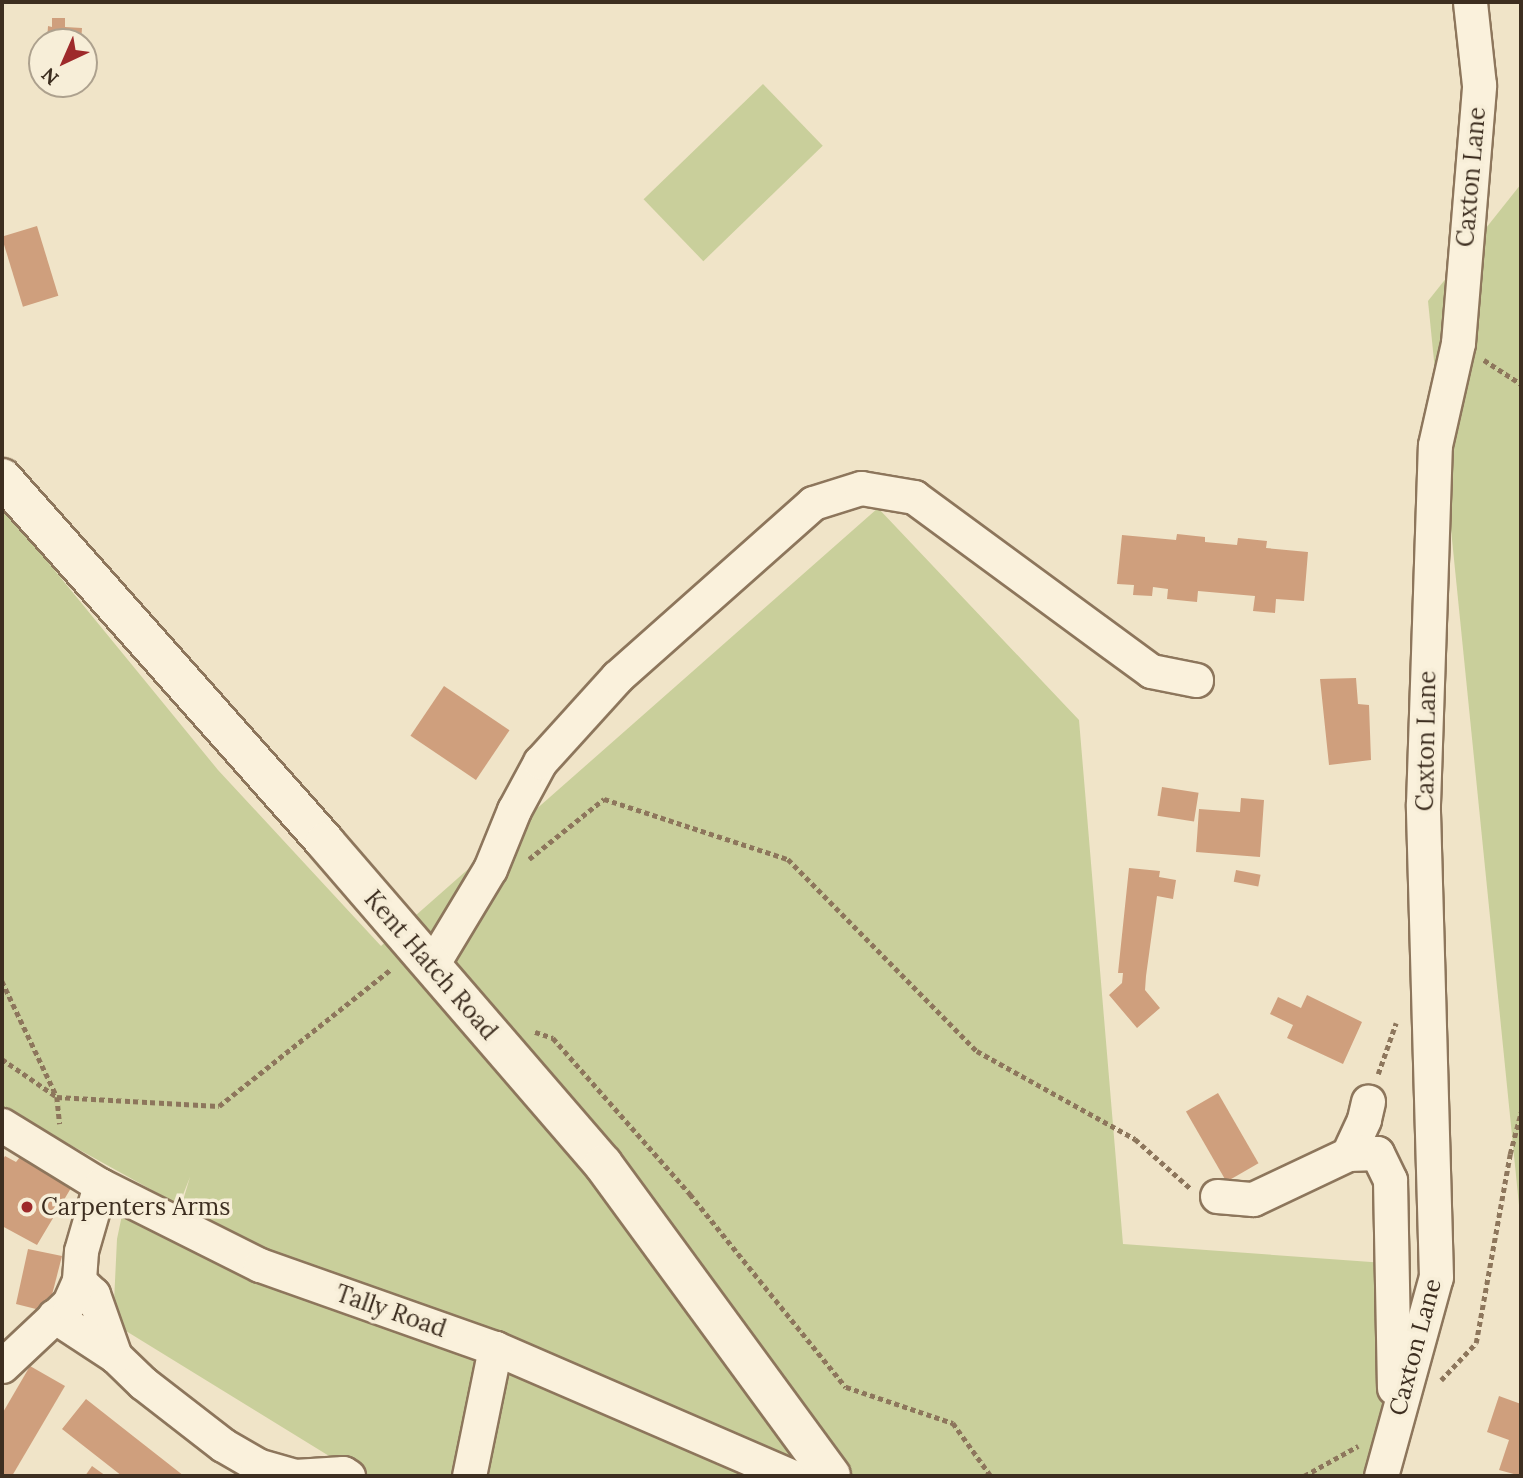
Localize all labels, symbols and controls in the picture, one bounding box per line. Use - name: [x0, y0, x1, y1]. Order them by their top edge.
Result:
- north arrow: [28, 28, 98, 98]
- text: N: [36, 63, 63, 90]
- street label: Caxton Lane: [1451, 106, 1491, 248]
- street label: Caxton Lane: [1410, 671, 1442, 811]
- street label: Kent Hatch Road: [358, 885, 504, 1045]
- place label: Carpenters Arms: [41, 1193, 230, 1221]
- marker: Carpenters Arms: [19, 1199, 35, 1215]
- street label: Caxton Lane: [1383, 1275, 1447, 1419]
- street label: Tally Road: [332, 1279, 450, 1343]

